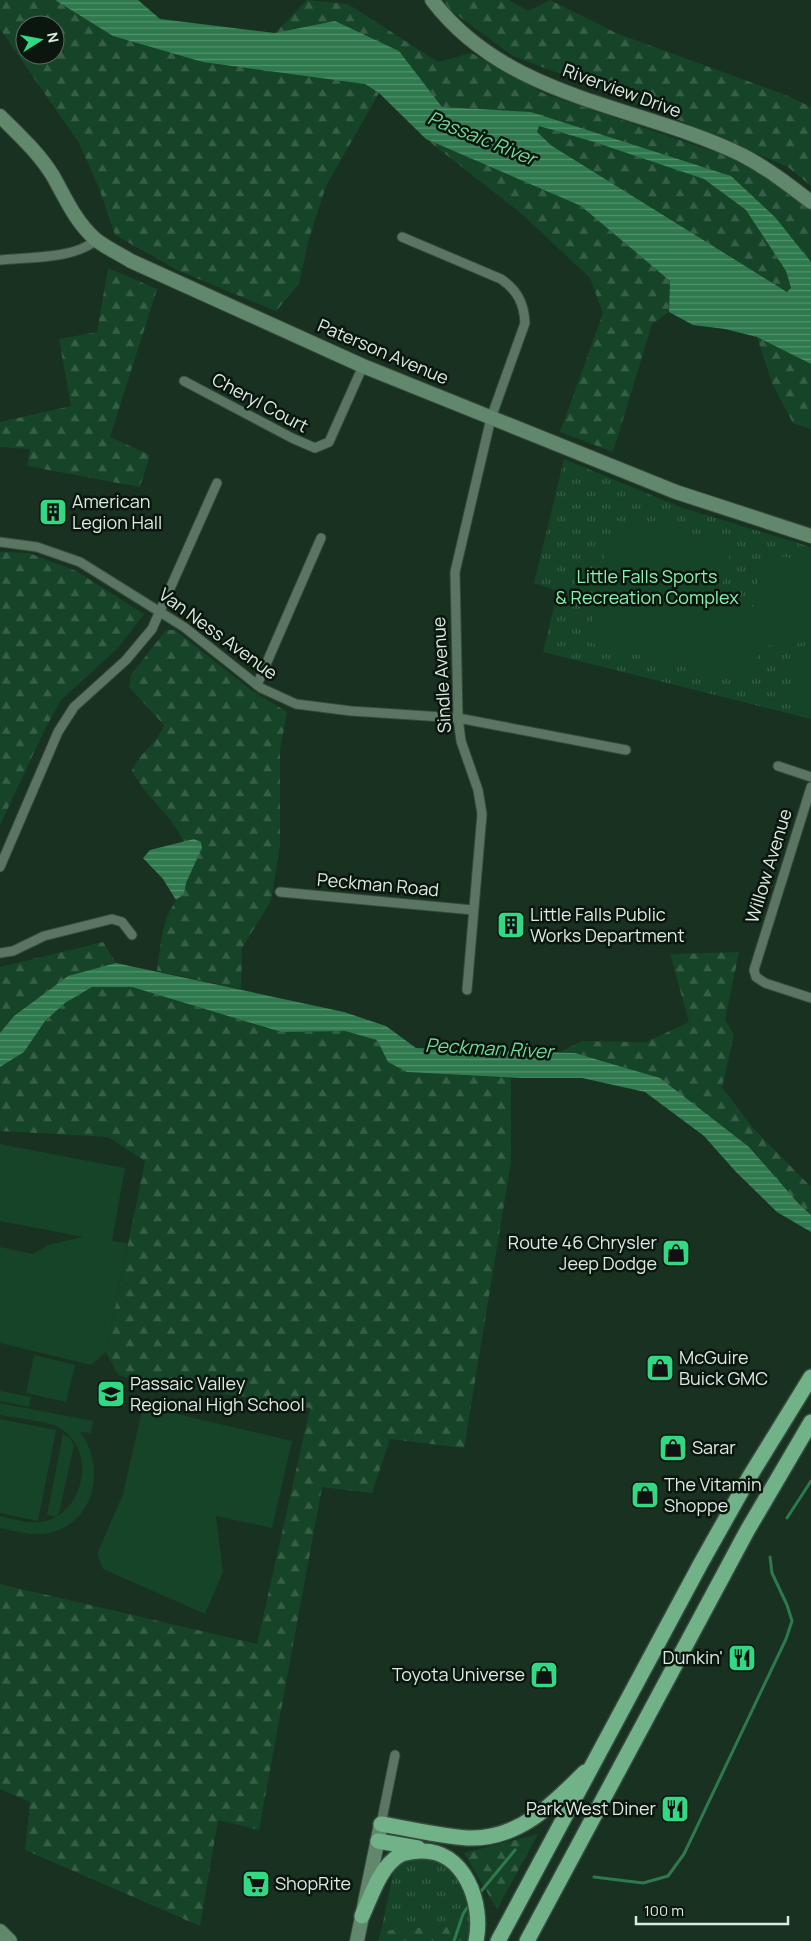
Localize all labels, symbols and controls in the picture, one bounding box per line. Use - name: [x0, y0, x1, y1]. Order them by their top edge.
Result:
- north arrow: [15, 15, 65, 65]
- text: N: [43, 31, 64, 44]
- street label: Riverview Drive: [560, 58, 685, 123]
- water label: Passaic River: [424, 105, 542, 172]
- street label: Paterson Avenue: [314, 313, 453, 389]
- street label: Cheryl Court: [208, 367, 313, 438]
- place label: American Legion Hall: [72, 489, 162, 534]
- building icon: American Legion Hall: [38, 497, 68, 527]
- park label: Little Falls Sports & Recreation Complex: [555, 564, 739, 609]
- street label: Van Ness Avenue: [154, 582, 283, 684]
- street label: Sindle Avenue: [426, 616, 456, 734]
- street label: Willow Avenue: [739, 806, 797, 926]
- street label: Peckman Road: [316, 867, 440, 901]
- place label: Little Falls Public Works Department: [530, 902, 685, 947]
- building icon: Little Falls Public Works Department: [496, 910, 526, 940]
- water label: Peckman River: [424, 1032, 556, 1064]
- place label: Route 46 Chrysler Jeep Dodge: [508, 1230, 658, 1275]
- shop icon: Route 46 Chrysler Jeep Dodge: [661, 1238, 691, 1268]
- place label: McGuire Buick GMC: [679, 1345, 768, 1390]
- shop icon: McGuire Buick GMC: [645, 1353, 675, 1383]
- place label: Passaic Valley Regional High School: [130, 1371, 305, 1416]
- school or university icon: Passaic Valley Regional High School: [96, 1379, 126, 1409]
- shop icon: Sarar: [658, 1433, 688, 1463]
- place label: Sarar: [692, 1435, 736, 1459]
- place label: The Vitamin Shoppe: [664, 1472, 762, 1517]
- shop icon: The Vitamin Shoppe: [630, 1480, 660, 1510]
- restaurant icon: Dunkin': [727, 1643, 757, 1673]
- place label: Dunkin': [663, 1645, 723, 1669]
- shop icon: Toyota Universe: [529, 1660, 559, 1690]
- place label: Toyota Universe: [392, 1662, 525, 1686]
- restaurant icon: Park West Diner: [660, 1794, 690, 1824]
- place label: Park West Diner: [526, 1796, 656, 1820]
- supermarket icon: ShopRite: [241, 1869, 271, 1899]
- place label: ShopRite: [275, 1871, 351, 1895]
- scale bar: [636, 1894, 788, 1926]
- text: 100 m: [644, 1900, 684, 1921]

